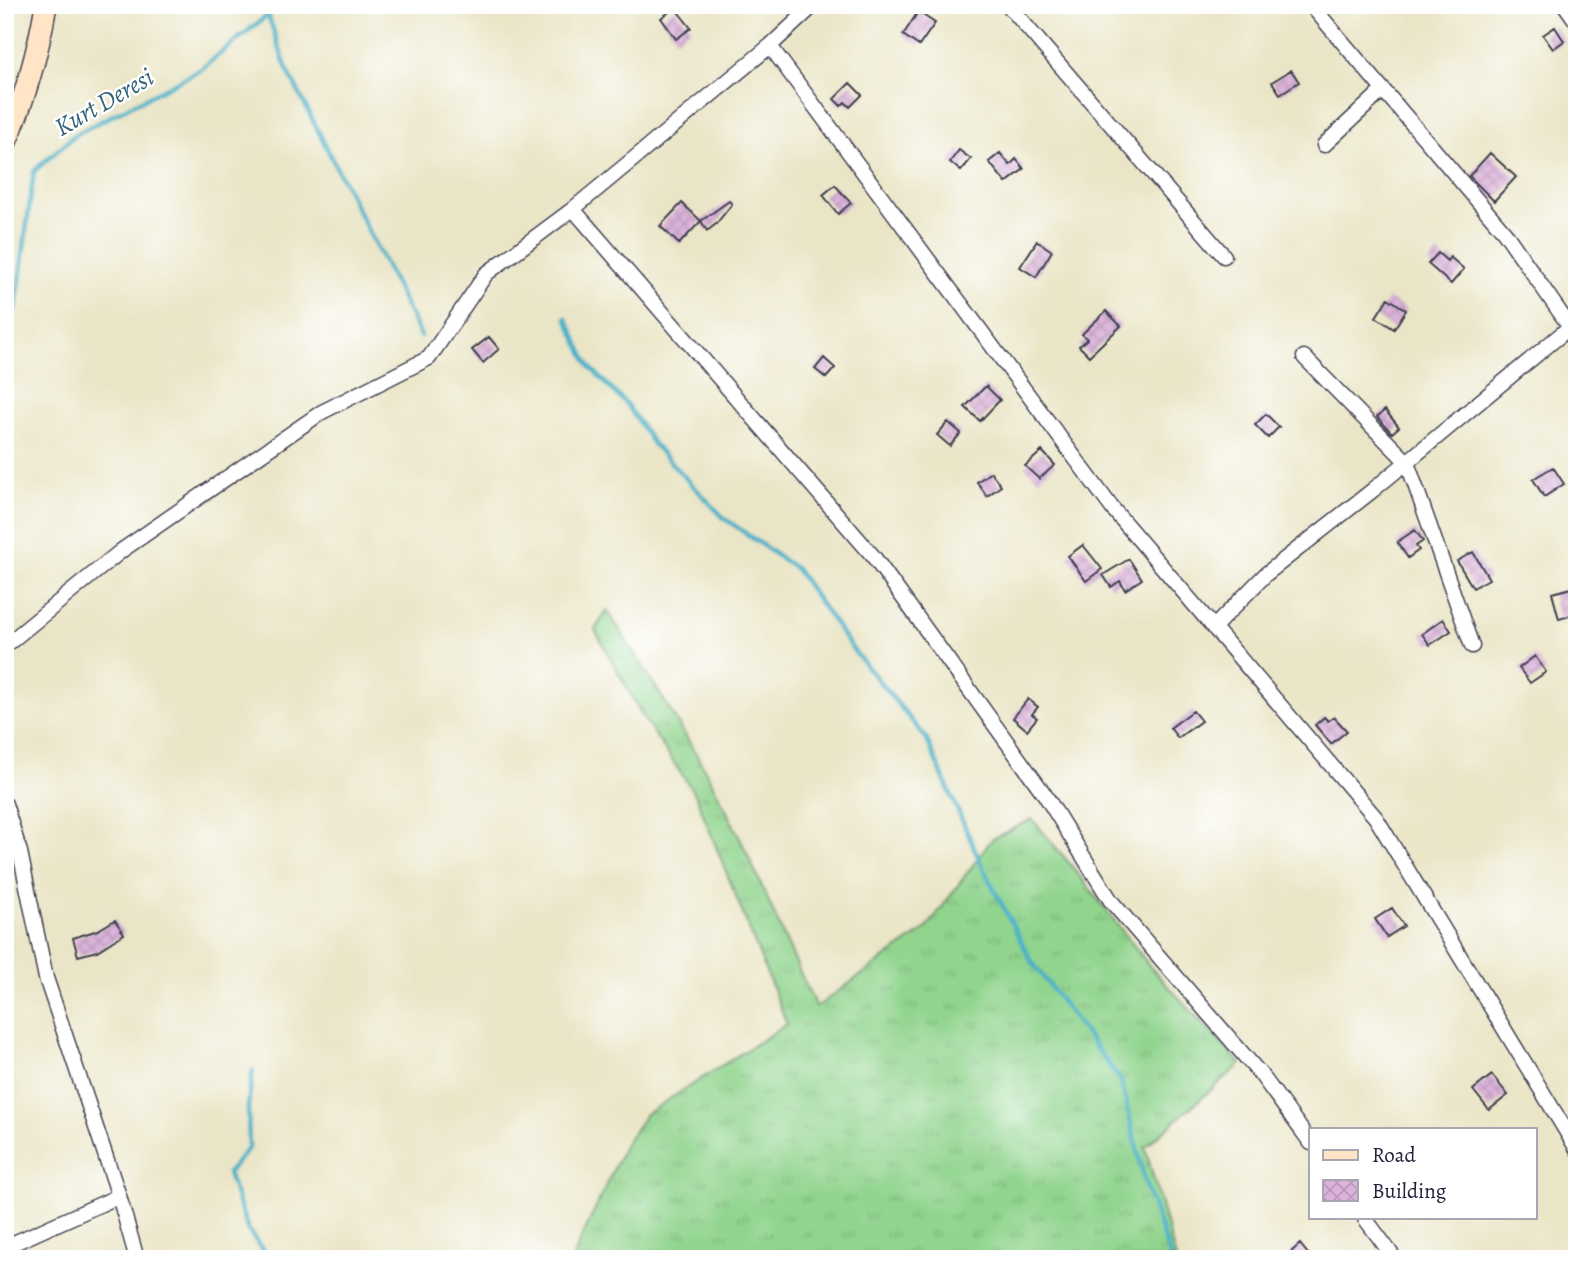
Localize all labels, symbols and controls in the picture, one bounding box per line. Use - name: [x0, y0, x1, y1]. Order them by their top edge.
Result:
- water label: Kurt Deresi: [48, 59, 160, 144]
- legend: [1309, 1128, 1536, 1218]
- text: Road: [1372, 1141, 1416, 1169]
- text: Building: [1372, 1177, 1447, 1205]

